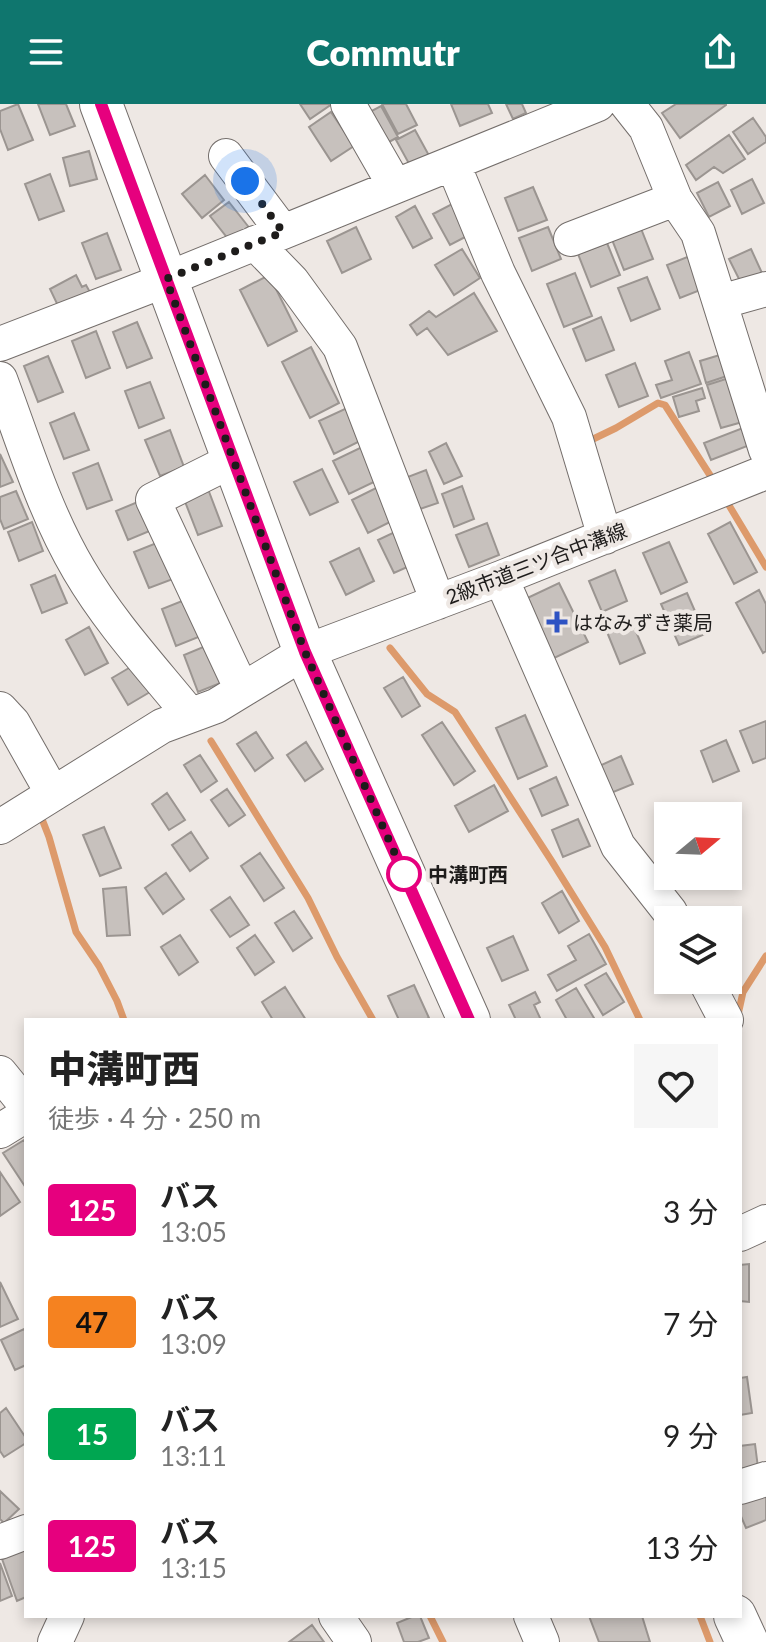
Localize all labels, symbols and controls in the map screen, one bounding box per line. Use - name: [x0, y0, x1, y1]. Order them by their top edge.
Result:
- icon: menu: [24, 30, 68, 74]
- text: Commutr: [306, 30, 460, 74]
- icon: share: [698, 30, 742, 74]
- your location: [225, 161, 265, 201]
- street label: 2級市道三ツ合中溝線: [442, 517, 630, 609]
- place label: はなみずき薬局: [573, 610, 713, 634]
- marker: はなみずき薬局: [548, 613, 566, 631]
- north arrow: [654, 802, 742, 890]
- map controls: [654, 802, 742, 994]
- marker: 中溝町西: [387, 857, 421, 891]
- place label: 中溝町西: [428, 862, 508, 886]
- button: layers: [654, 906, 742, 994]
- button: heart: [634, 1044, 718, 1128]
- text: 中溝町西: [48, 1045, 200, 1091]
- text: 徒歩 · 4 分 · 250 m: [48, 1102, 261, 1134]
- text: バス: [160, 1177, 220, 1213]
- text: 125: [68, 1193, 116, 1227]
- text: 3 分: [663, 1193, 718, 1229]
- text: 13:05: [160, 1216, 227, 1248]
- text: バス: [160, 1289, 220, 1325]
- text: 47: [76, 1305, 108, 1339]
- text: 7 分: [663, 1305, 718, 1341]
- text: 13:09: [160, 1328, 227, 1360]
- text: バス: [160, 1401, 220, 1437]
- text: 15: [76, 1417, 108, 1451]
- text: 9 分: [663, 1417, 718, 1453]
- text: 13:11: [160, 1440, 227, 1472]
- text: バス: [160, 1513, 220, 1549]
- text: 125: [68, 1529, 116, 1563]
- text: 13 分: [646, 1529, 718, 1565]
- text: 13:15: [160, 1552, 227, 1584]

